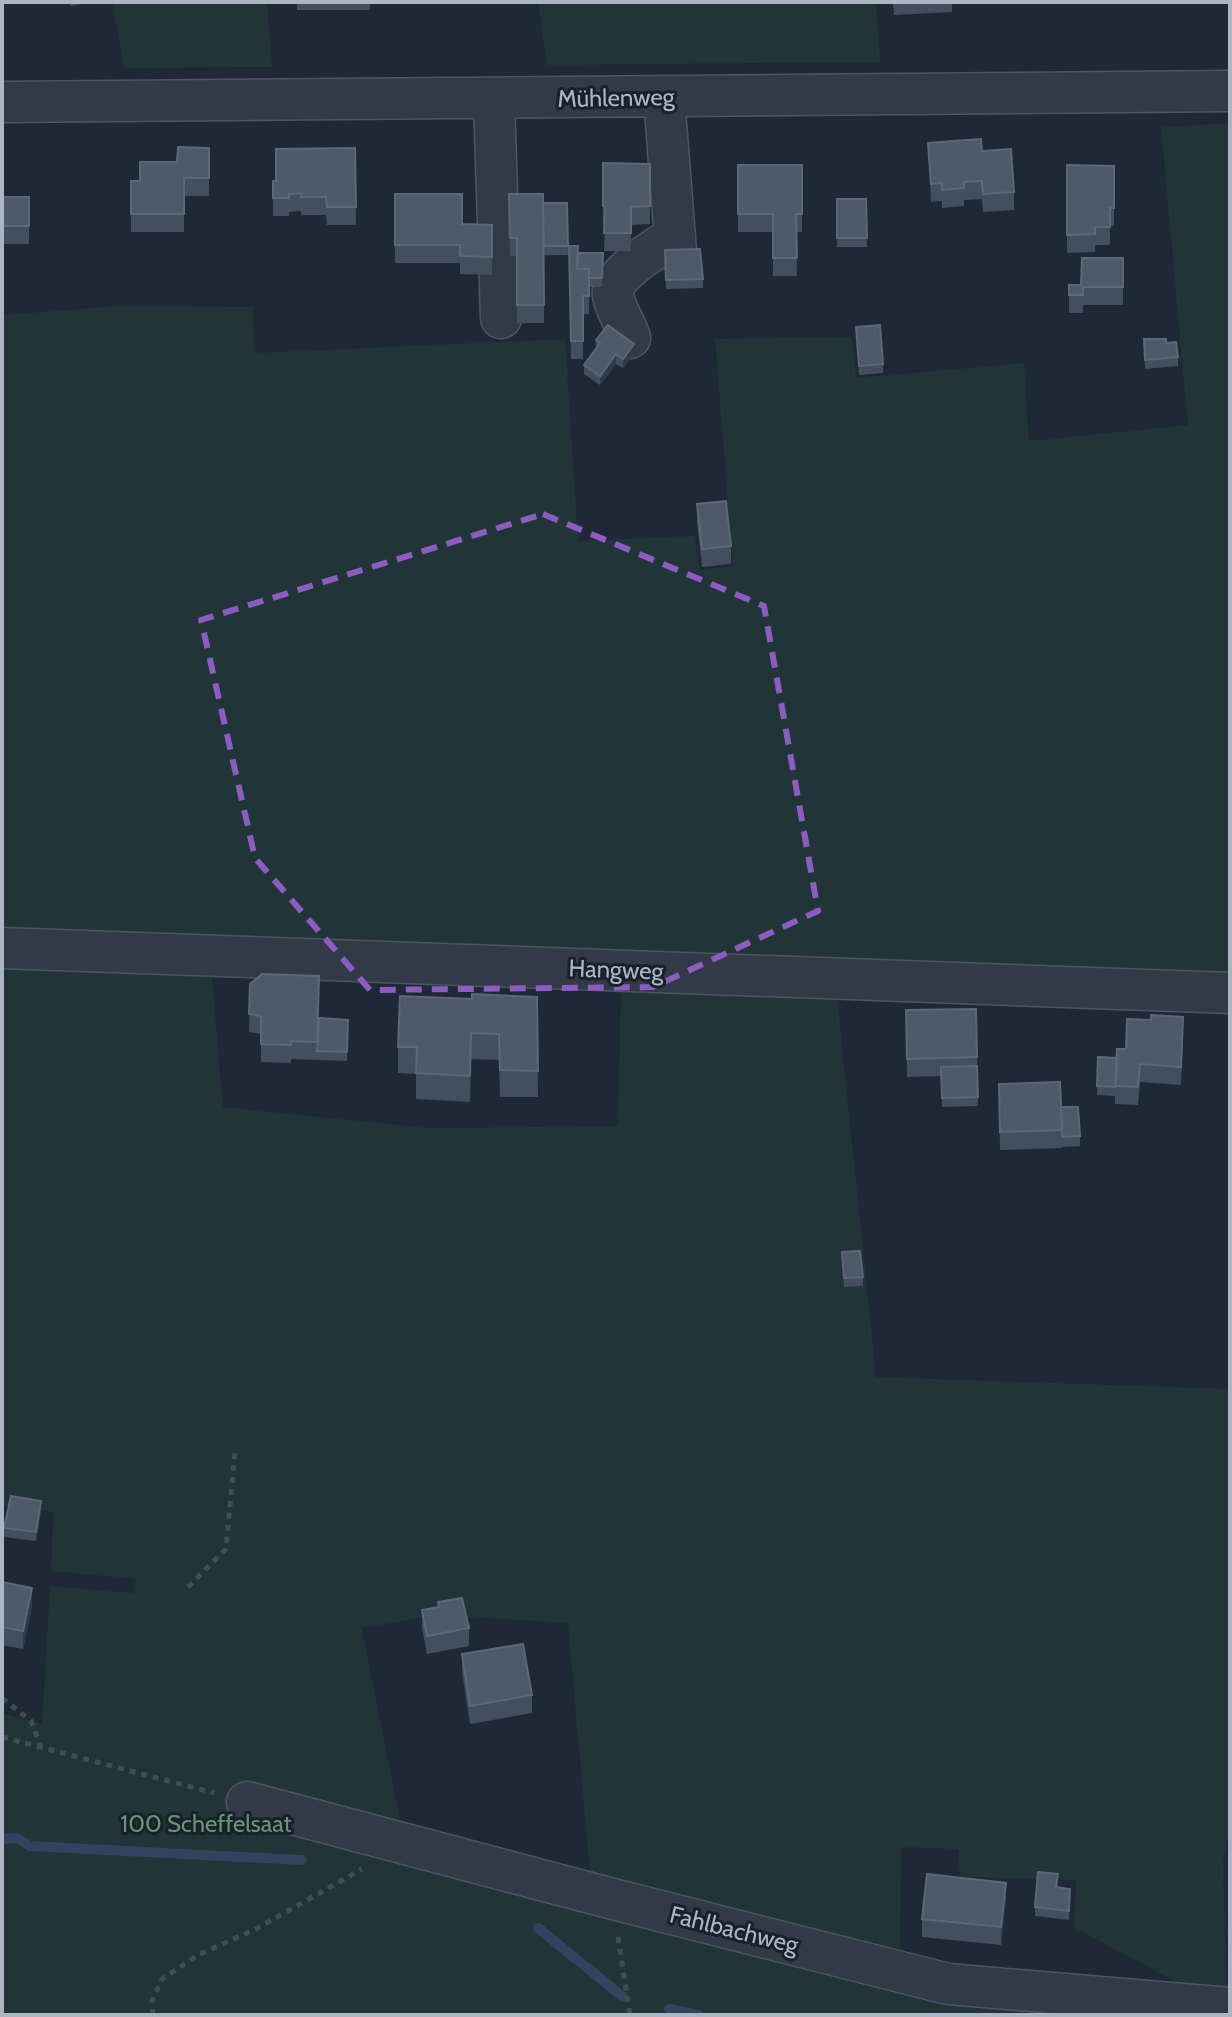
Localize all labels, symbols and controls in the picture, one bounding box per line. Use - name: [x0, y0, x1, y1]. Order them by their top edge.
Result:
- street label: Mühlenweg: [557, 82, 676, 113]
- street label: Hangweg: [568, 953, 665, 986]
- park label: 100 Scheffelsaat: [120, 1809, 292, 1838]
- street label: Fahlbachweg: [667, 1900, 802, 1960]

